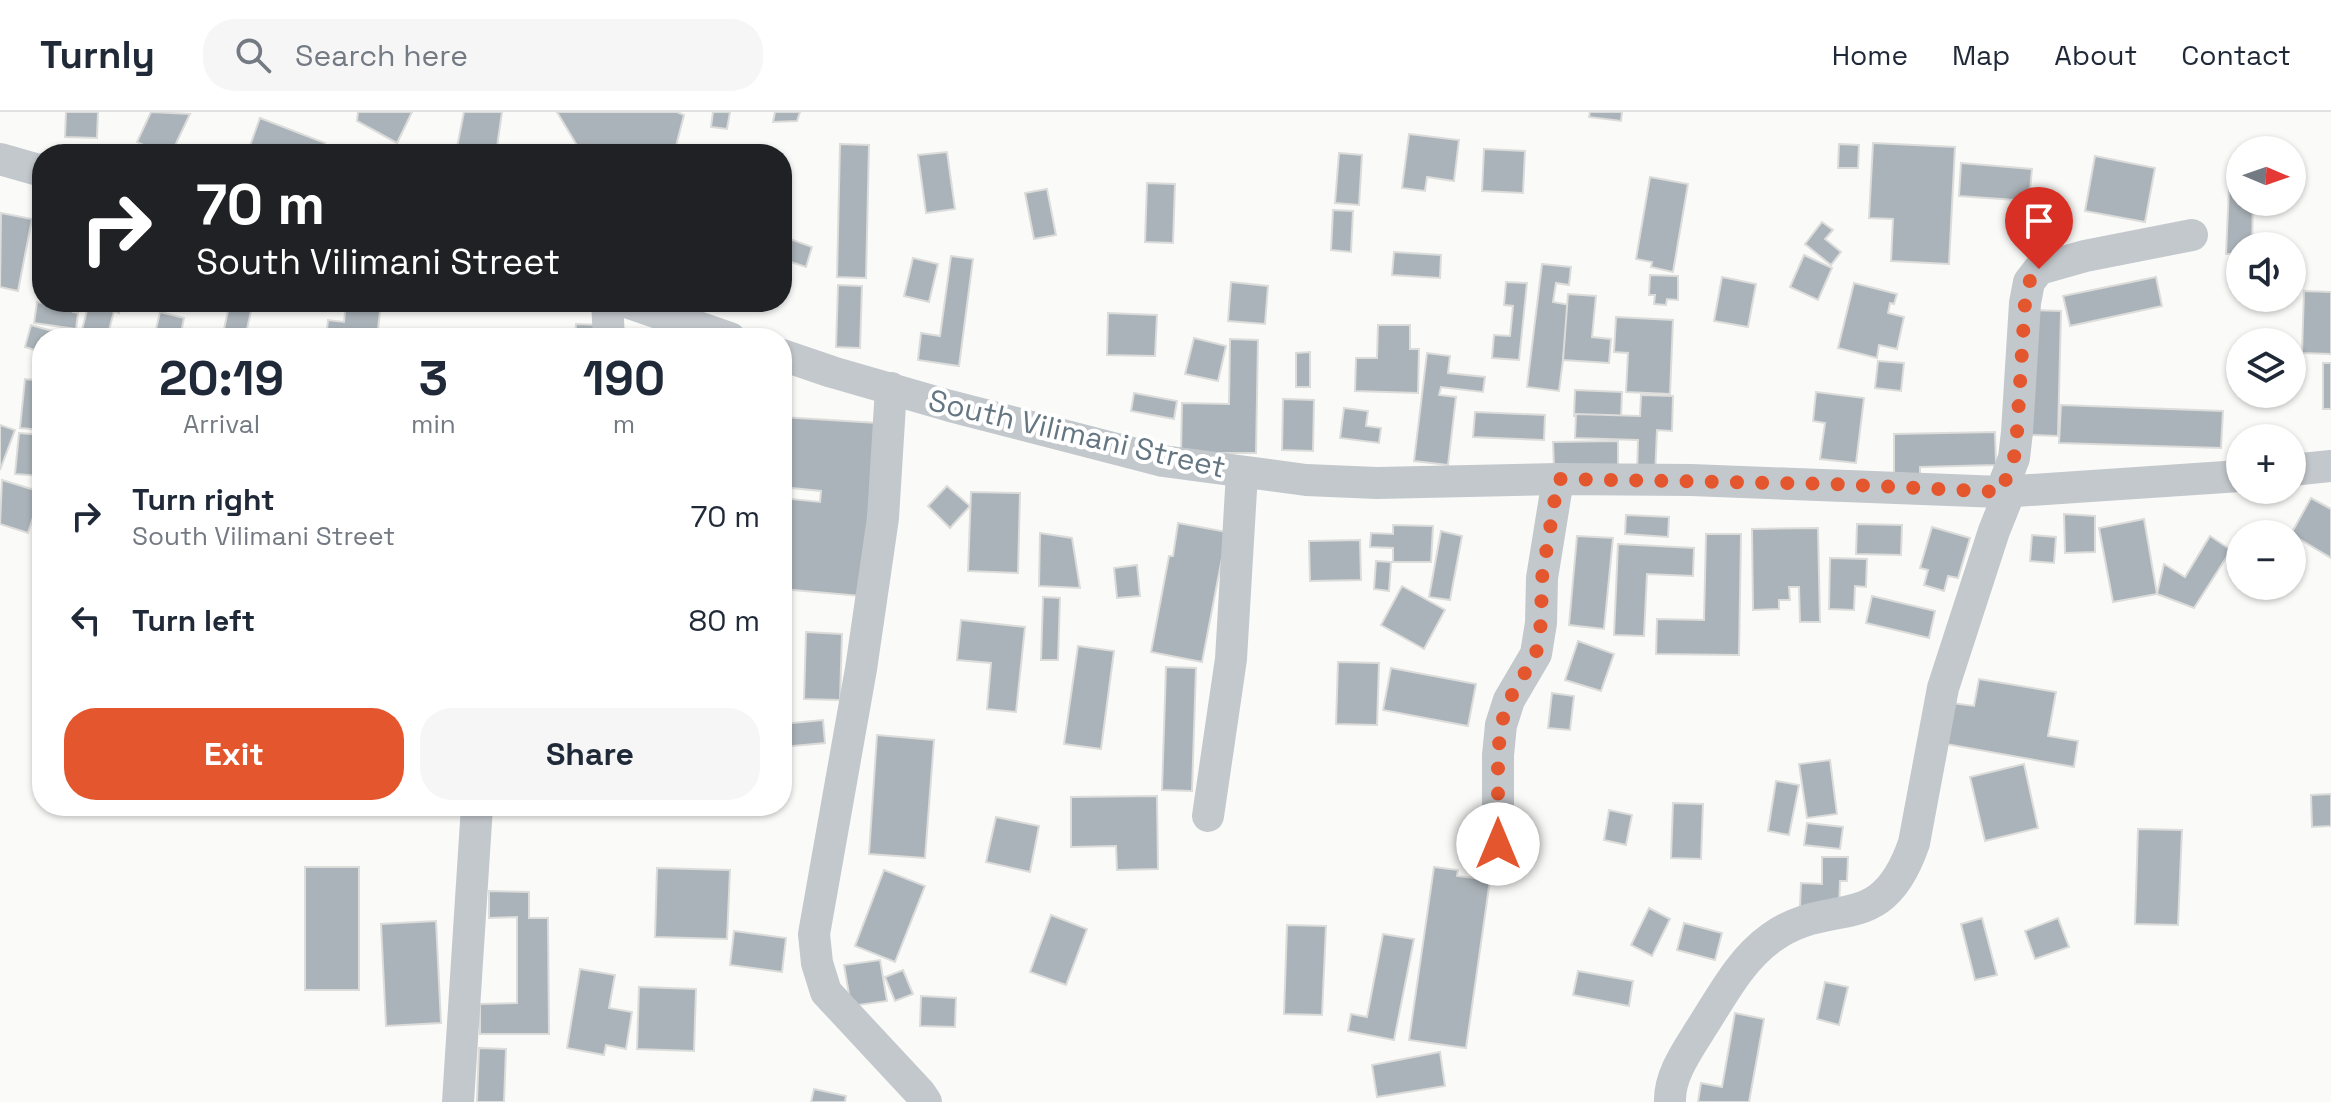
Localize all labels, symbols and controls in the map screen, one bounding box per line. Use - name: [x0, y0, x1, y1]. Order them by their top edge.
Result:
- search box: [203, 19, 763, 91]
- text: Turnly: [40, 31, 155, 79]
- icon: search: [231, 33, 275, 77]
- text: Search here: [295, 36, 468, 75]
- text: Home: [1832, 37, 1908, 73]
- text: Map: [1952, 37, 2010, 73]
- text: About: [2054, 37, 2137, 73]
- text: Contact: [2181, 37, 2291, 73]
- north arrow: [2226, 136, 2306, 216]
- map controls: [2226, 136, 2306, 600]
- text: 70 m: [196, 169, 325, 240]
- icon: right: [64, 176, 168, 280]
- pin: [2005, 187, 2073, 269]
- icon: arrive: [2017, 199, 2061, 243]
- button: sound: [2226, 232, 2306, 312]
- text: South Vilimani Street: [196, 239, 560, 285]
- button: layers: [2226, 328, 2306, 408]
- text: 20:19: [159, 348, 284, 409]
- text: 3: [419, 348, 448, 409]
- text: 190: [583, 348, 665, 409]
- street label: South Vilimani Street: [925, 380, 1229, 487]
- text: Arrival: [183, 407, 260, 441]
- text: min: [411, 407, 456, 441]
- text: m: [613, 407, 635, 441]
- button: +: [2226, 424, 2306, 504]
- text: Turn right: [132, 480, 275, 519]
- icon: right: [64, 494, 108, 538]
- text: 70 m: [691, 497, 760, 536]
- text: South Vilimani Street: [132, 519, 395, 553]
- button: −: [2226, 520, 2306, 600]
- icon: left: [64, 598, 108, 642]
- text: Turn left: [132, 601, 255, 640]
- text: 80 m: [689, 601, 760, 640]
- button: Exit: [64, 708, 404, 800]
- button: Share: [420, 708, 760, 800]
- position arrow: [1456, 802, 1540, 886]

